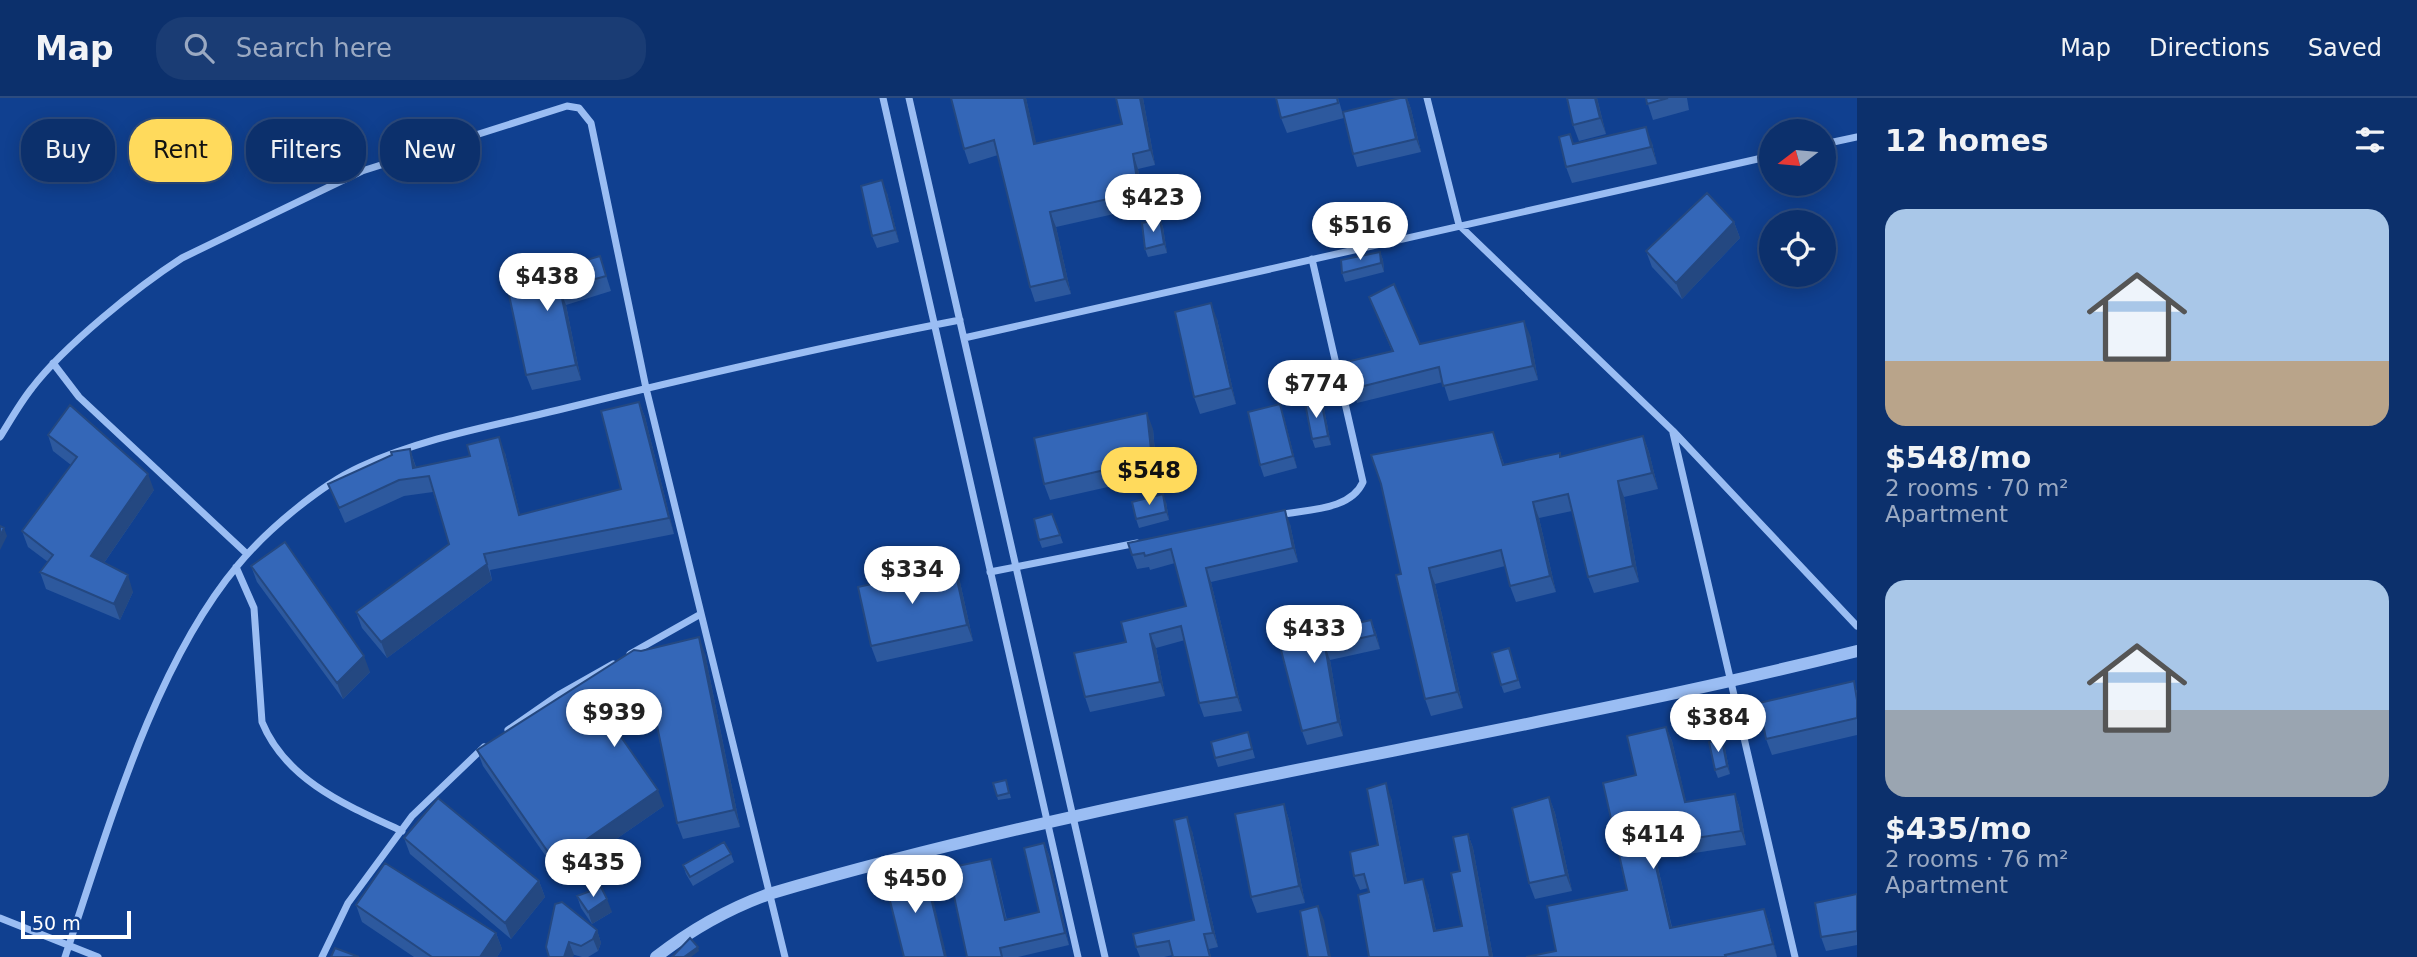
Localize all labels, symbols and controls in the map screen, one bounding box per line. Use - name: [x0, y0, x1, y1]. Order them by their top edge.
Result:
- search box: [156, 17, 646, 80]
- text: Map: [35, 29, 114, 68]
- icon: search: [180, 29, 218, 67]
- text: Search here: [236, 33, 392, 63]
- text: Map: [2060, 34, 2111, 62]
- text: Directions: [2149, 34, 2270, 62]
- text: Saved: [2308, 34, 2382, 62]
- chip: Buy: [21, 119, 115, 182]
- chip: Rent: [129, 119, 232, 182]
- chip: Filters: [246, 119, 366, 182]
- chip: New: [380, 119, 480, 182]
- north arrow: [1759, 119, 1836, 196]
- map controls: [1759, 119, 1836, 287]
- icon: filters: [2351, 121, 2389, 159]
- text: 12 homes: [1885, 123, 2049, 158]
- pin: $423: [1112, 174, 1194, 234]
- text: $423: [1121, 184, 1185, 210]
- pin: $516: [1319, 202, 1401, 262]
- button: locate: [1759, 210, 1836, 287]
- text: $516: [1328, 212, 1392, 238]
- pin: $438: [506, 254, 588, 313]
- icon: home: [2074, 254, 2200, 380]
- text: $438: [515, 263, 579, 289]
- pin: $774: [1275, 360, 1357, 420]
- text: $774: [1284, 370, 1348, 396]
- text: $548/mo: [1885, 440, 2031, 475]
- pin: $548: [1108, 448, 1190, 507]
- text: $548: [1117, 457, 1181, 483]
- text: 2 rooms · 70 m²: [1885, 475, 2069, 501]
- text: Apartment: [1885, 501, 2008, 527]
- pin: $334: [871, 546, 953, 606]
- text: $334: [880, 556, 944, 582]
- pin: $433: [1273, 606, 1355, 665]
- text: $433: [1282, 615, 1346, 641]
- icon: home: [2074, 625, 2200, 751]
- pin: $939: [573, 690, 655, 749]
- pin: $384: [1677, 694, 1759, 754]
- text: $939: [582, 699, 646, 725]
- text: $384: [1686, 704, 1750, 730]
- text: $435/mo: [1885, 811, 2031, 846]
- pin: $414: [1612, 812, 1694, 871]
- text: $414: [1621, 821, 1685, 847]
- pin: $435: [552, 840, 634, 899]
- text: 2 rooms · 76 m²: [1885, 846, 2069, 872]
- text: $435: [561, 849, 625, 875]
- pin: $450: [874, 856, 956, 915]
- text: $450: [883, 865, 947, 891]
- text: Apartment: [1885, 872, 2008, 898]
- scale bar: [21, 908, 131, 940]
- text: 50 m: [32, 912, 81, 934]

